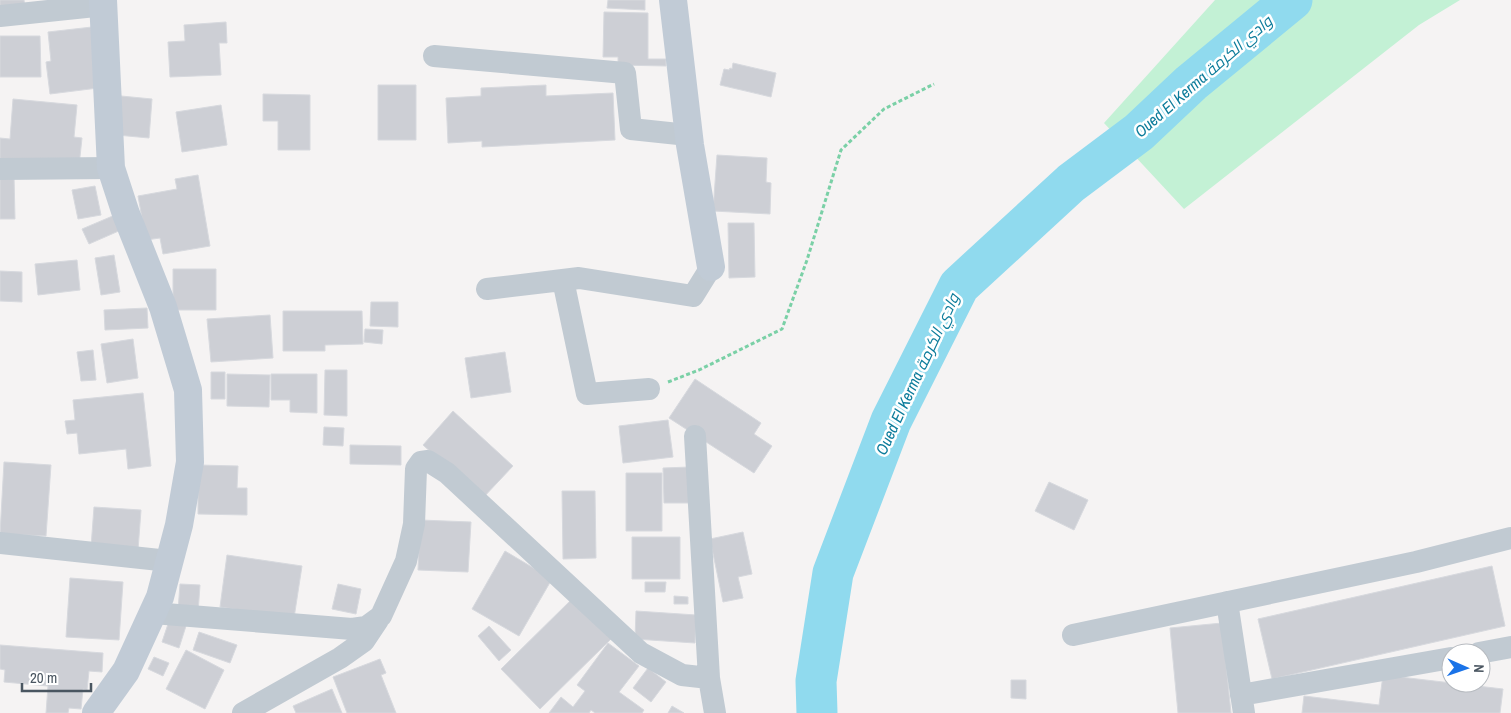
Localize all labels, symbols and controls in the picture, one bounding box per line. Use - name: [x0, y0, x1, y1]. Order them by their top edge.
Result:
- water label: Oued El Kerma وادي الكرمة: [1129, 9, 1279, 143]
- water label: Oued El Kerma وادي الكرمة: [870, 289, 966, 459]
- north arrow: [1441, 643, 1491, 693]
- scale bar: [22, 660, 91, 692]
- text: N: [1470, 664, 1488, 673]
- text: 20 m: [30, 667, 57, 688]

